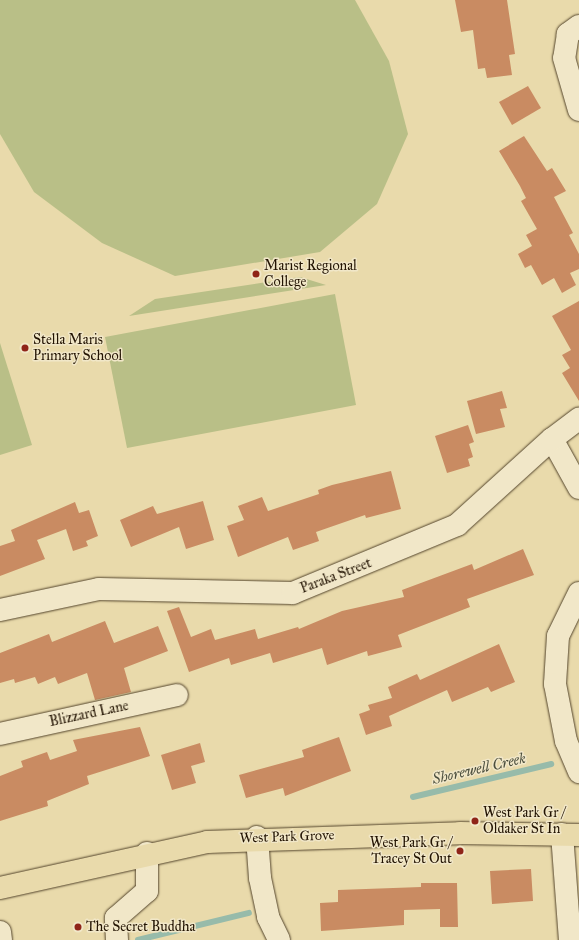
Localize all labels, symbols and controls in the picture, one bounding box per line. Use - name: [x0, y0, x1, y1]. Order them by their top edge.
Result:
- place label: Marist Regional College: [264, 258, 357, 290]
- marker: Marist Regional College: [251, 269, 261, 279]
- place label: Stella Maris Primary School: [33, 332, 122, 364]
- marker: Stella Maris Primary School: [20, 343, 30, 353]
- street label: Paraka Street: [298, 555, 374, 597]
- street label: Blizzard Lane: [48, 697, 130, 731]
- water label: Shorewell Creek: [430, 749, 528, 789]
- place label: West Park Gr / Oldaker St In: [483, 805, 565, 838]
- marker: West Park Gr / Oldaker St In: [470, 816, 480, 826]
- street label: West Park Grove: [239, 827, 335, 847]
- place label: West Park Gr / Tracey St Out: [370, 835, 452, 868]
- marker: West Park Gr / Tracey St Out: [455, 846, 465, 856]
- place label: The Secret Buddha: [86, 919, 195, 935]
- marker: The Secret Buddha: [73, 922, 83, 932]

